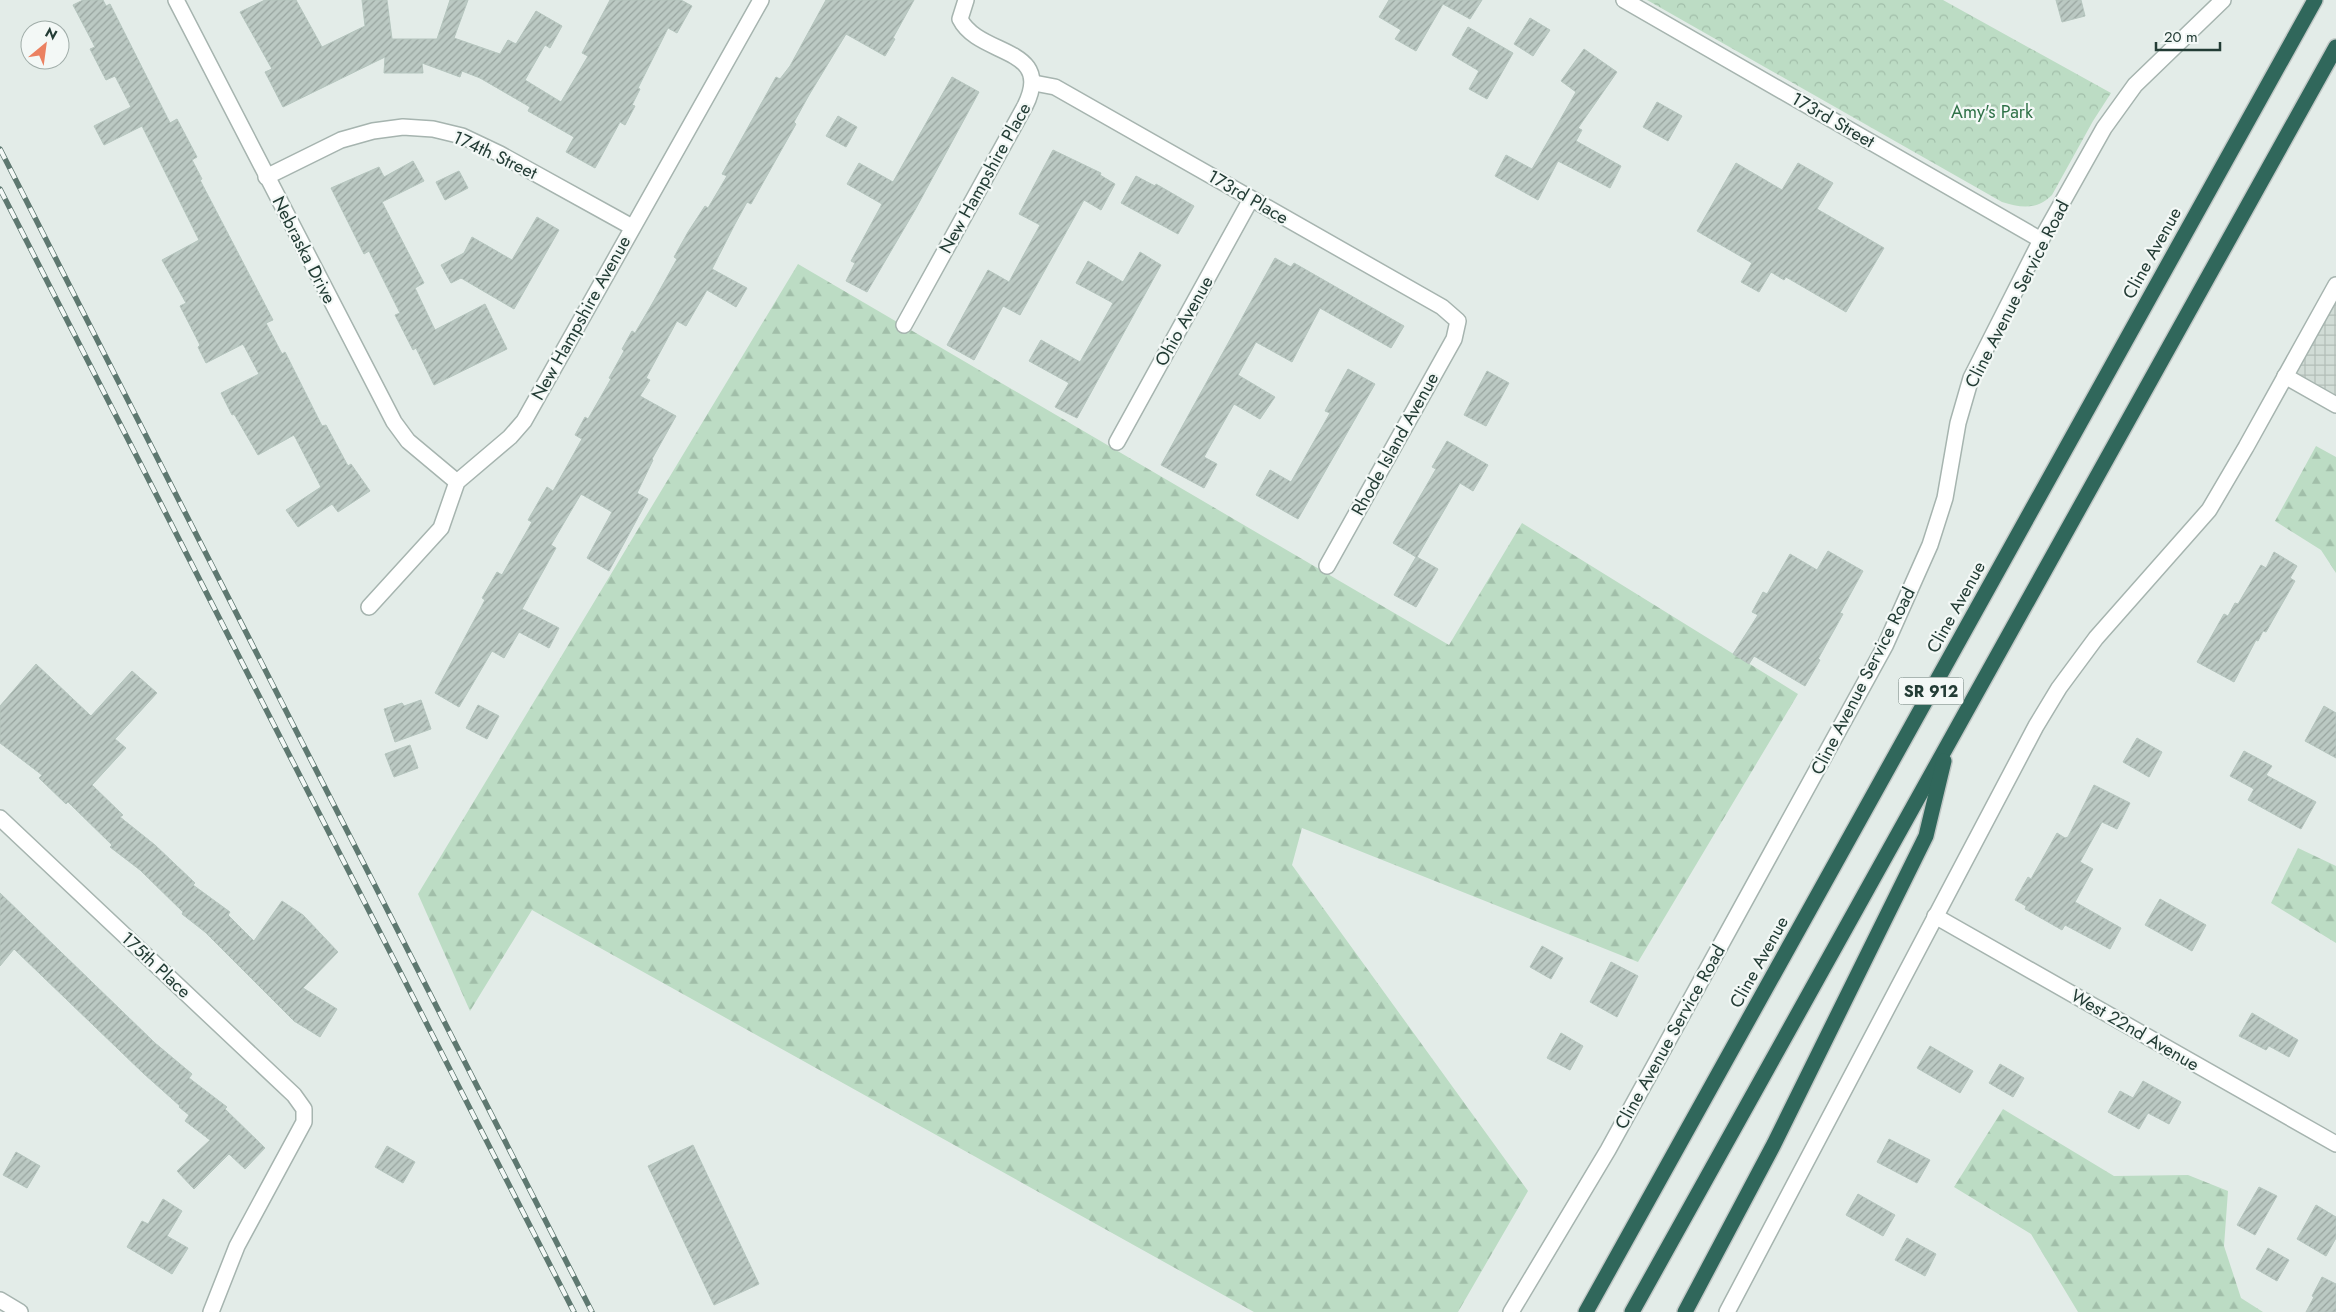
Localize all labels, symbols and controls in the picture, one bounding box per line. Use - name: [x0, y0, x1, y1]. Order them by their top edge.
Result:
- north arrow: [20, 20, 70, 70]
- scale bar: [2156, 20, 2220, 52]
- text: N: [42, 22, 61, 45]
- text: 20 m: [2164, 26, 2198, 48]
- street label: 173rd Street: [1787, 86, 1880, 155]
- street label: New Hampshire Place: [933, 98, 1037, 258]
- park label: Amy's Park: [1951, 99, 2033, 125]
- street label: 174th Street: [449, 124, 542, 186]
- street label: 173rd Place: [1203, 163, 1293, 231]
- street label: Nebraska Drive: [266, 192, 342, 308]
- street label: Cline Avenue Service Road: [1958, 196, 2076, 392]
- street label: Cline Avenue: [2116, 202, 2188, 304]
- street label: New Hampshire Avenue: [525, 231, 637, 405]
- street label: Ohio Avenue: [1148, 271, 1220, 371]
- street label: Rhode Island Avenue: [1345, 368, 1445, 520]
- street label: Cline Avenue: [1920, 556, 1992, 658]
- street label: Cline Avenue Service Road: [1804, 583, 1922, 779]
- road number: SR 912: [1898, 678, 1964, 704]
- street label: Cline Avenue: [1723, 911, 1795, 1013]
- street label: 175th Place: [115, 926, 197, 1004]
- street label: Cline Avenue Service Road: [1608, 940, 1732, 1134]
- street label: West 22nd Avenue: [2066, 983, 2204, 1077]

